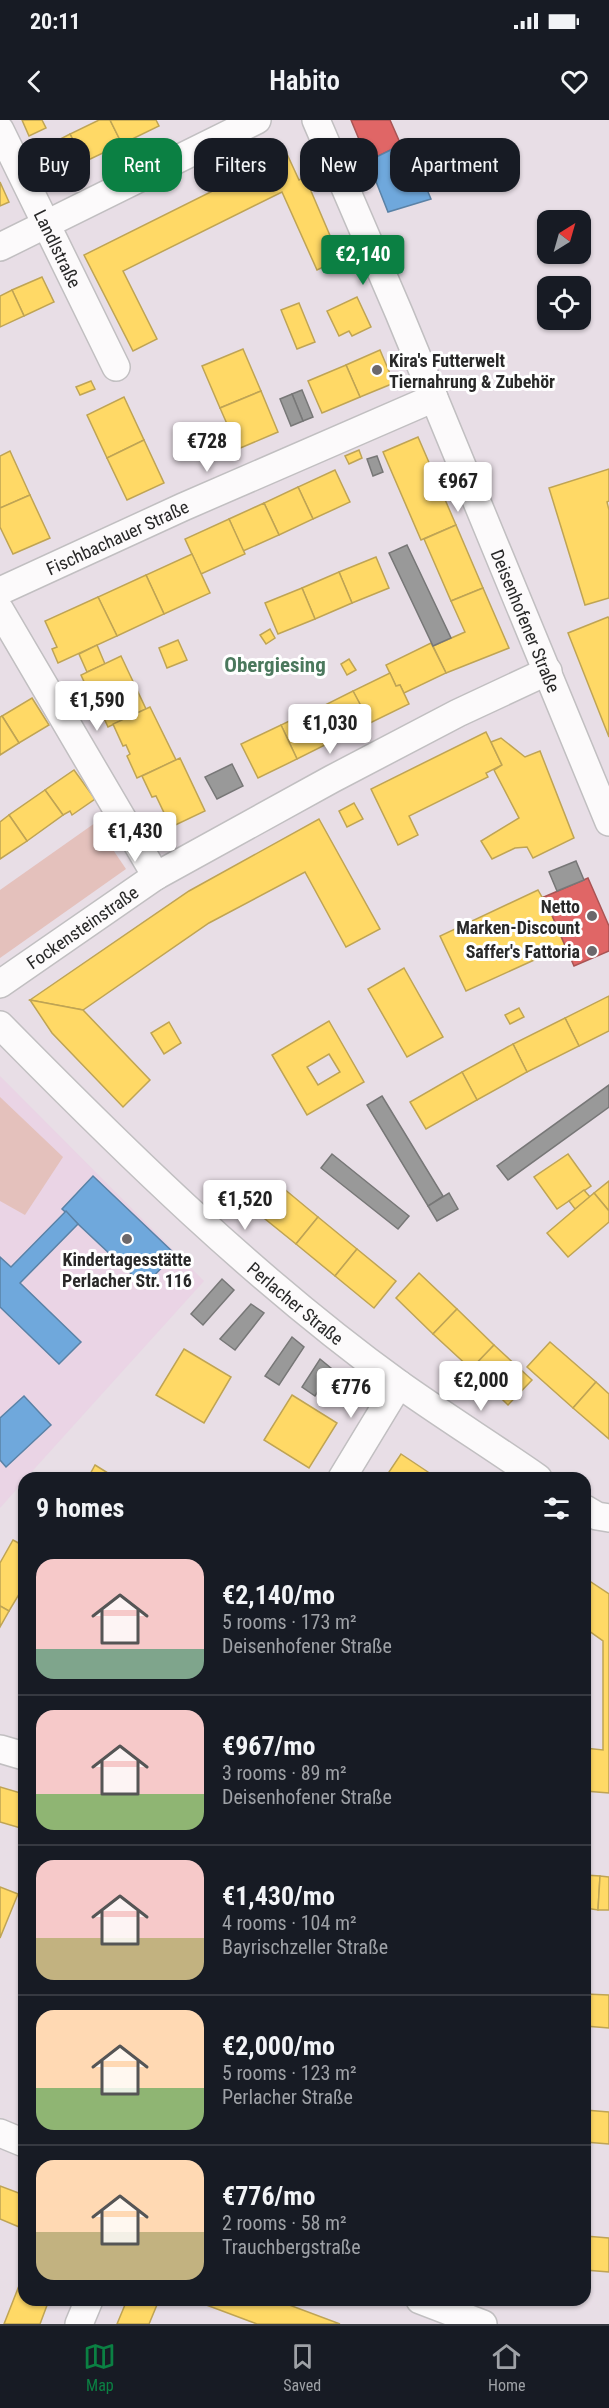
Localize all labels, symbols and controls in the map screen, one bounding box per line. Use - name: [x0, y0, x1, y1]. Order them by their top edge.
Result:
- text: 20:11: [30, 9, 81, 34]
- icon: back: [18, 65, 51, 98]
- text: Habito: [269, 65, 340, 97]
- icon: heart: [558, 65, 591, 98]
- chip: Buy: [18, 138, 90, 192]
- chip: Rent: [102, 138, 182, 192]
- chip: Filters: [194, 138, 288, 192]
- chip: New: [300, 138, 378, 192]
- chip: Apartment: [390, 138, 520, 192]
- street label: Landlstraße: [30, 206, 86, 291]
- north arrow: [537, 210, 591, 264]
- map controls: [537, 210, 591, 330]
- pin: €2,140: [314, 235, 412, 286]
- text: €2,140: [335, 242, 391, 266]
- button: locate: [537, 276, 591, 330]
- place label: Kira's Futterwelt Tiernahrung & Zubehör: [389, 350, 555, 392]
- marker: Kira's Futterwelt Tiernahrung & Zubehör: [370, 363, 384, 377]
- pin: €728: [171, 422, 243, 473]
- text: €728: [187, 429, 227, 453]
- pin: €967: [422, 462, 494, 513]
- text: €967: [438, 469, 478, 493]
- street label: Fischbachauer Straße: [43, 495, 192, 579]
- street label: Deisenhofener Straße: [487, 546, 565, 695]
- district label: Obergiesing: [224, 653, 326, 677]
- pin: €1,590: [48, 681, 146, 732]
- text: €1,590: [69, 688, 125, 712]
- pin: €1,030: [281, 704, 379, 755]
- text: €1,030: [302, 711, 358, 735]
- pin: €1,430: [86, 812, 184, 863]
- text: €1,430: [107, 819, 163, 843]
- street label: Fockensteinstraße: [22, 881, 142, 973]
- place label: Netto Marken-Discount: [456, 896, 580, 938]
- marker: Netto Marken-Discount: [585, 909, 599, 923]
- place label: Saffer's Fattoria: [466, 941, 580, 962]
- marker: Saffer's Fattoria: [585, 944, 599, 958]
- pin: €1,520: [196, 1180, 294, 1231]
- text: €1,520: [217, 1187, 273, 1211]
- marker: Kindertagesstätte Perlacher Str. 116: [120, 1232, 134, 1246]
- place label: Kindertagesstätte Perlacher Str. 116: [62, 1249, 192, 1291]
- street label: Perlacher Straße: [244, 1257, 348, 1349]
- pin: €2,000: [432, 1361, 530, 1412]
- pin: €776: [315, 1368, 387, 1419]
- text: €2,000: [453, 1368, 509, 1392]
- text: €776: [331, 1375, 371, 1399]
- icon: filters: [540, 1492, 573, 1525]
- text: 9 homes: [36, 1493, 124, 1523]
- text: €2,140/mo: [222, 1580, 335, 1610]
- icon: home: [84, 1583, 156, 1655]
- text: 5 rooms · 173 m²: [222, 1610, 357, 1634]
- text: Deisenhofener Straße: [222, 1634, 392, 1658]
- text: €967/mo: [222, 1731, 315, 1761]
- icon: home: [84, 1734, 156, 1806]
- text: 3 rooms · 89 m²: [222, 1761, 347, 1785]
- text: Deisenhofener Straße: [222, 1785, 392, 1809]
- text: €1,430/mo: [222, 1881, 335, 1911]
- icon: home: [84, 1884, 156, 1956]
- text: 4 rooms · 104 m²: [222, 1911, 357, 1935]
- text: Bayrischzeller Straße: [222, 1935, 388, 1959]
- text: €2,000/mo: [222, 2031, 335, 2061]
- icon: home: [84, 2034, 156, 2106]
- text: 5 rooms · 123 m²: [222, 2061, 357, 2085]
- text: Perlacher Straße: [222, 2085, 353, 2109]
- text: €776/mo: [222, 2181, 315, 2211]
- icon: home: [84, 2184, 156, 2256]
- text: 2 rooms · 58 m²: [222, 2211, 347, 2235]
- text: Trauchbergstraße: [222, 2235, 361, 2259]
- tab: Map: [83, 2340, 116, 2395]
- tab: Saved: [283, 2340, 321, 2395]
- tab: Home: [488, 2340, 526, 2395]

